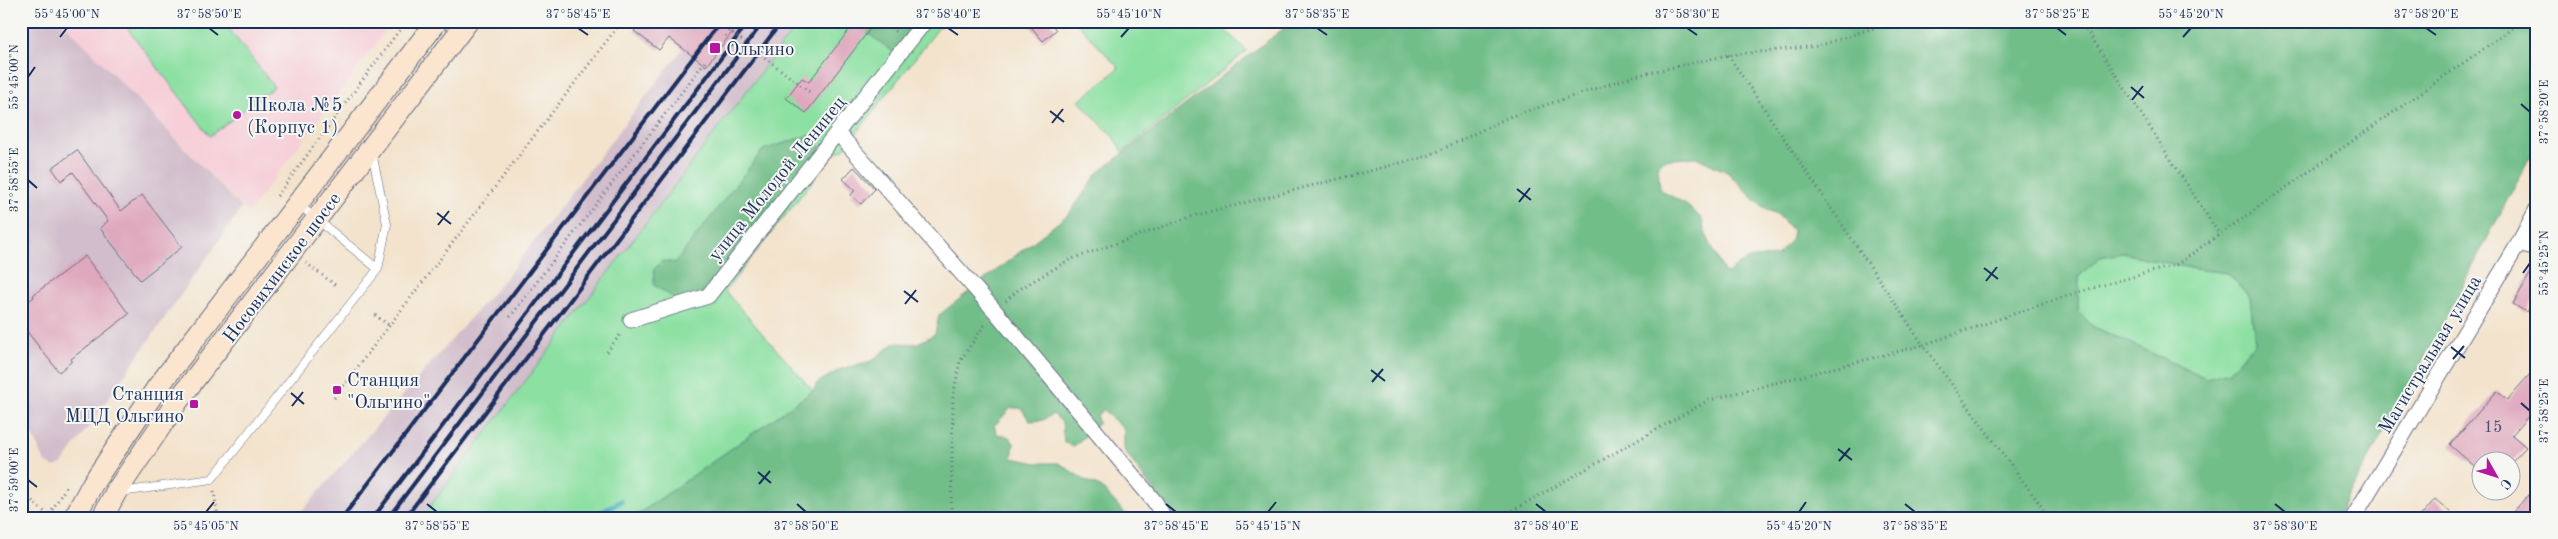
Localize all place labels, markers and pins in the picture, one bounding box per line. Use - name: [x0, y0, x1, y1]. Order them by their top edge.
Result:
- marker: Ольгино: [708, 41, 722, 55]
- place label: Ольгино: [726, 41, 794, 60]
- place label: Школа №5 (Корпус 1): [247, 97, 343, 138]
- marker: Школа №5 (Корпус 1): [231, 109, 243, 121]
- place label: Станция "Ольгино": [347, 372, 430, 413]
- marker: Станция "Ольгино": [331, 384, 343, 396]
- place label: Станция МЦД Ольгино: [65, 386, 184, 427]
- marker: Станция МЦД Ольгино: [188, 398, 200, 410]

